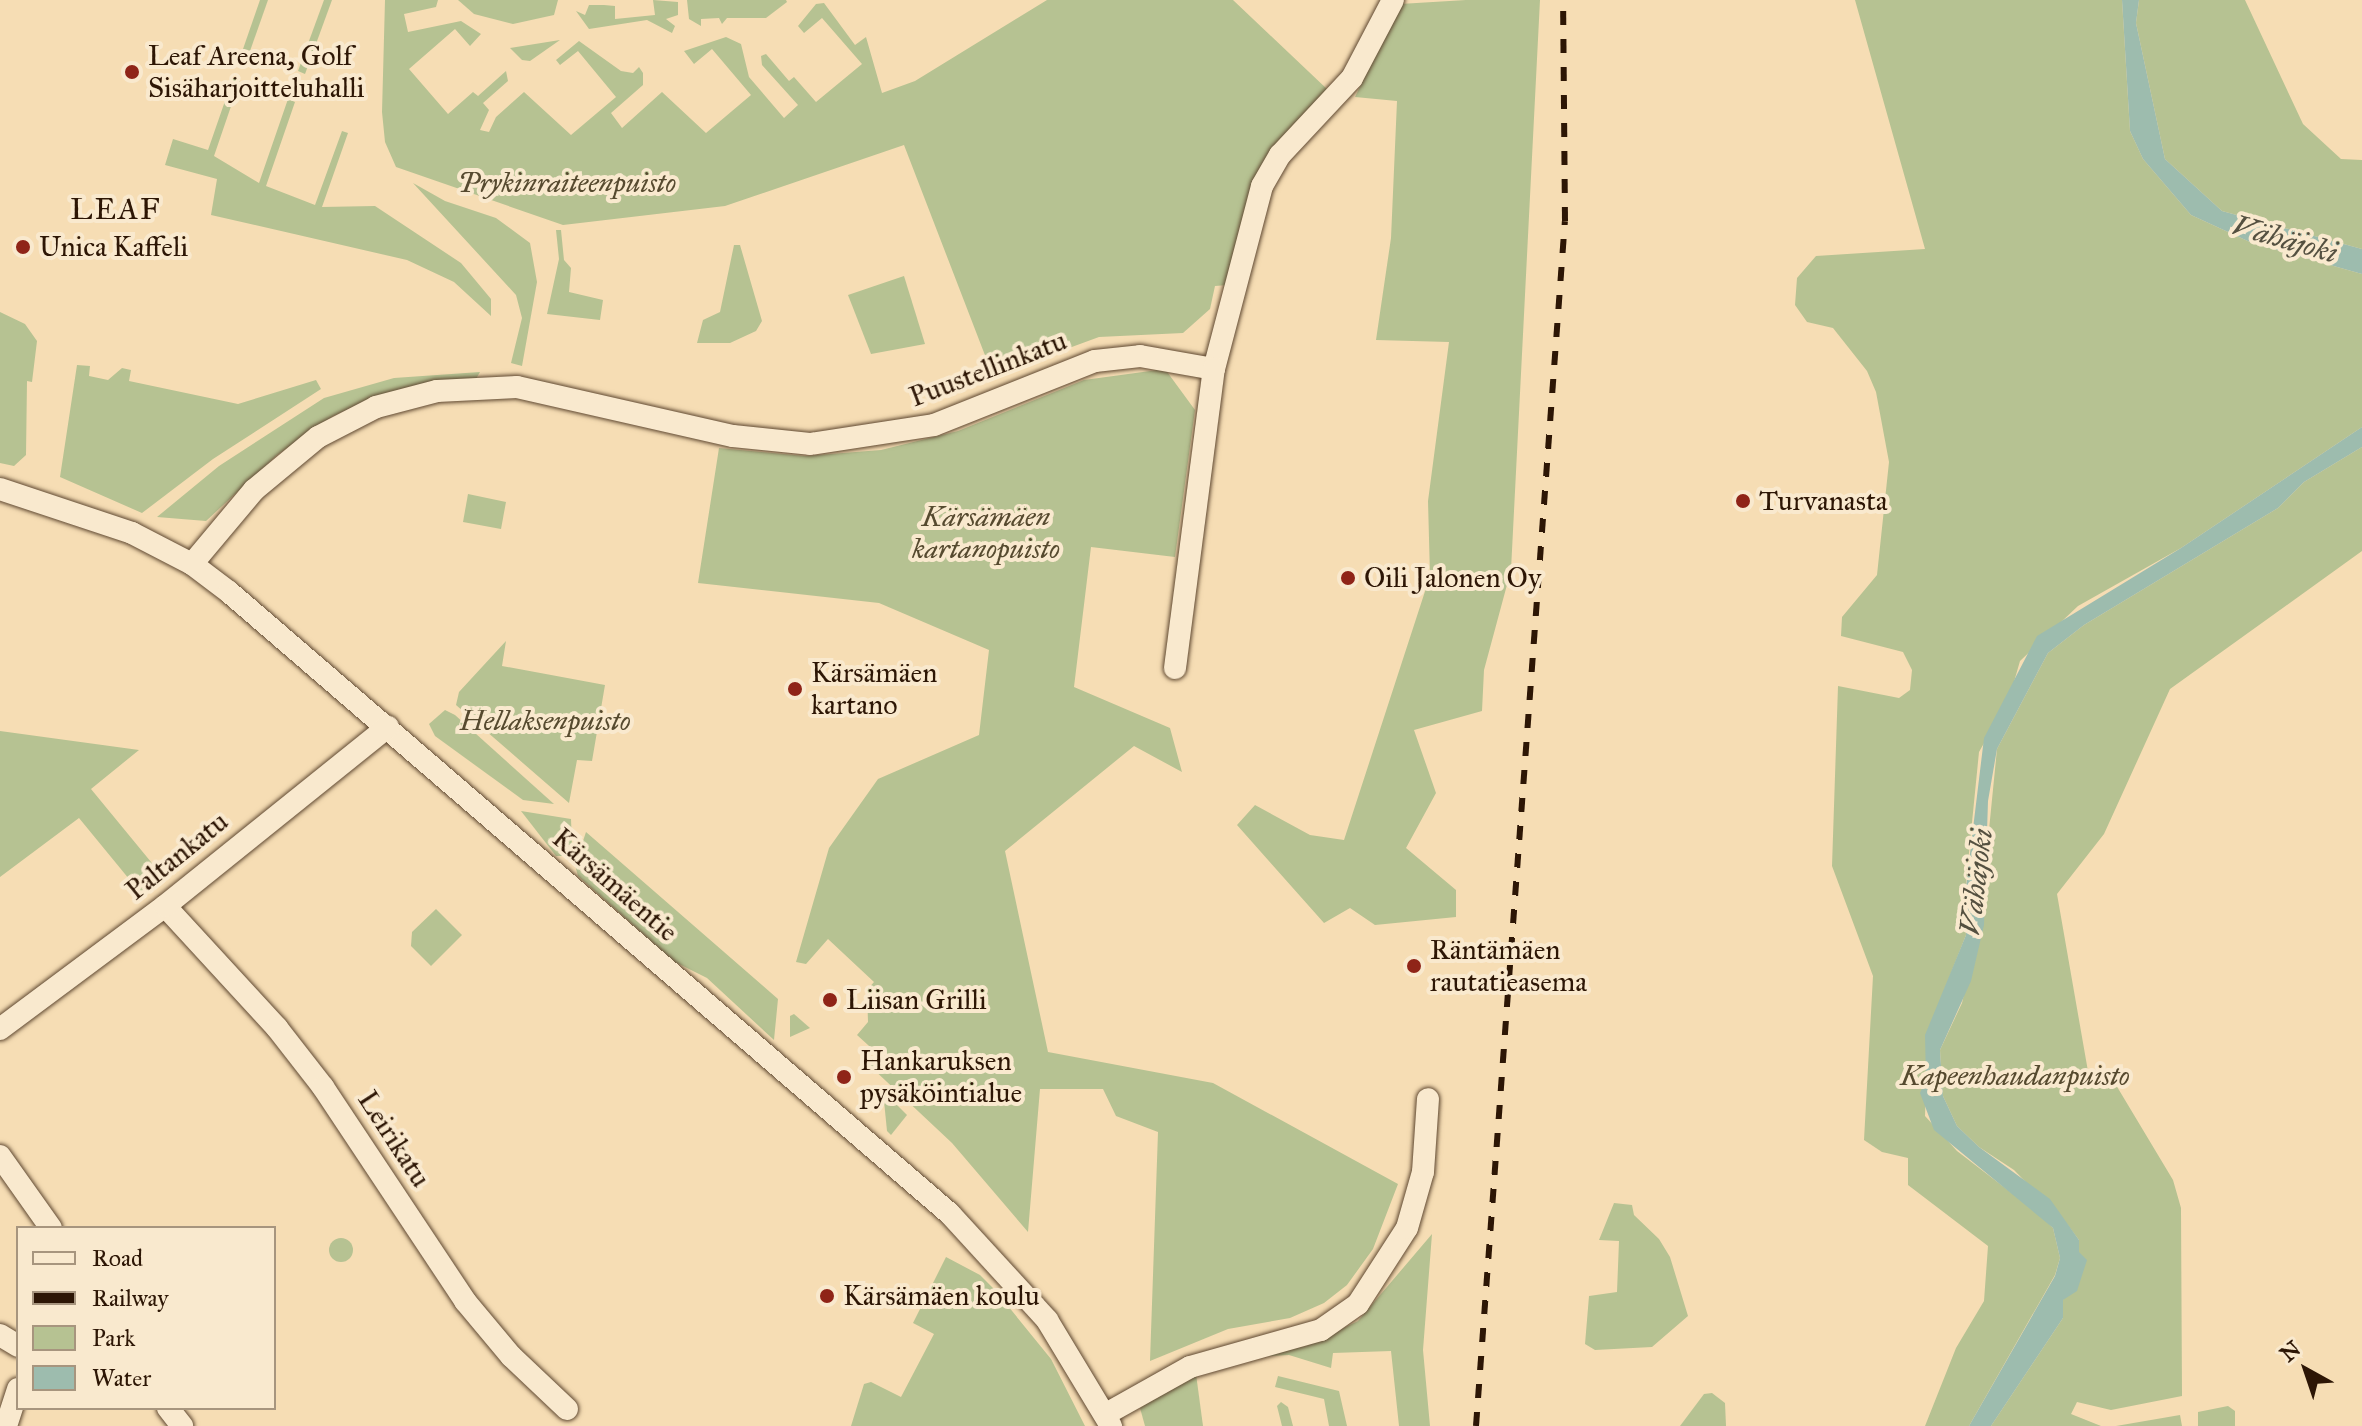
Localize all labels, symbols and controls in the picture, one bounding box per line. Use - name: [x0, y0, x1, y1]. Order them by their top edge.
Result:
- place label: Leaf Areena, Golf Sisäharjoitteluhalli: [148, 39, 364, 105]
- marker: Leaf Areena, Golf Sisäharjoitteluhalli: [123, 63, 141, 81]
- park label: Prykinraiteenpuisto: [458, 166, 676, 200]
- district label: LEAF: [70, 191, 162, 227]
- water label: Vähäjoki: [2228, 207, 2342, 271]
- place label: Unica Kaffeli: [39, 230, 188, 264]
- marker: Unica Kaffeli: [14, 238, 32, 256]
- street label: Puustellinkatu: [905, 324, 1071, 414]
- place label: Turvanasta: [1759, 484, 1888, 518]
- marker: Turvanasta: [1734, 492, 1752, 510]
- park label: Kärsämäen kartanopuisto: [912, 500, 1060, 566]
- place label: Oili Jalonen Oy: [1364, 561, 1541, 595]
- marker: Oili Jalonen Oy: [1339, 569, 1357, 587]
- place label: Kärsämäen kartano: [811, 656, 937, 722]
- marker: Kärsämäen kartano: [786, 680, 804, 698]
- park label: Hellaksenpuisto: [459, 704, 631, 738]
- street label: Paltankatu: [119, 805, 235, 907]
- street label: Kärsämäentie: [545, 821, 685, 949]
- water label: Vähäjoki: [1952, 826, 2000, 938]
- place label: Räntämäen rautatieasema: [1430, 933, 1587, 999]
- marker: Räntämäen rautatieasema: [1405, 957, 1423, 975]
- place label: Liisan Grilli: [846, 983, 987, 1017]
- marker: Liisan Grilli: [821, 991, 839, 1009]
- place label: Hankaruksen pysäköintialue: [860, 1044, 1022, 1110]
- park label: Kapeenhaudanpuisto: [1900, 1059, 2130, 1093]
- marker: Hankaruksen pysäköintialue: [835, 1068, 853, 1086]
- street label: Leirikatu: [351, 1085, 437, 1193]
- legend: [16, 1226, 276, 1410]
- text: Road: [92, 1243, 143, 1273]
- place label: Kärsämäen koulu: [843, 1279, 1040, 1313]
- text: Railway: [92, 1283, 169, 1313]
- marker: Kärsämäen koulu: [818, 1287, 836, 1305]
- text: Park: [92, 1323, 135, 1353]
- north arrow: [2266, 1330, 2346, 1410]
- text: N: [2274, 1335, 2306, 1368]
- text: Water: [92, 1363, 151, 1393]

